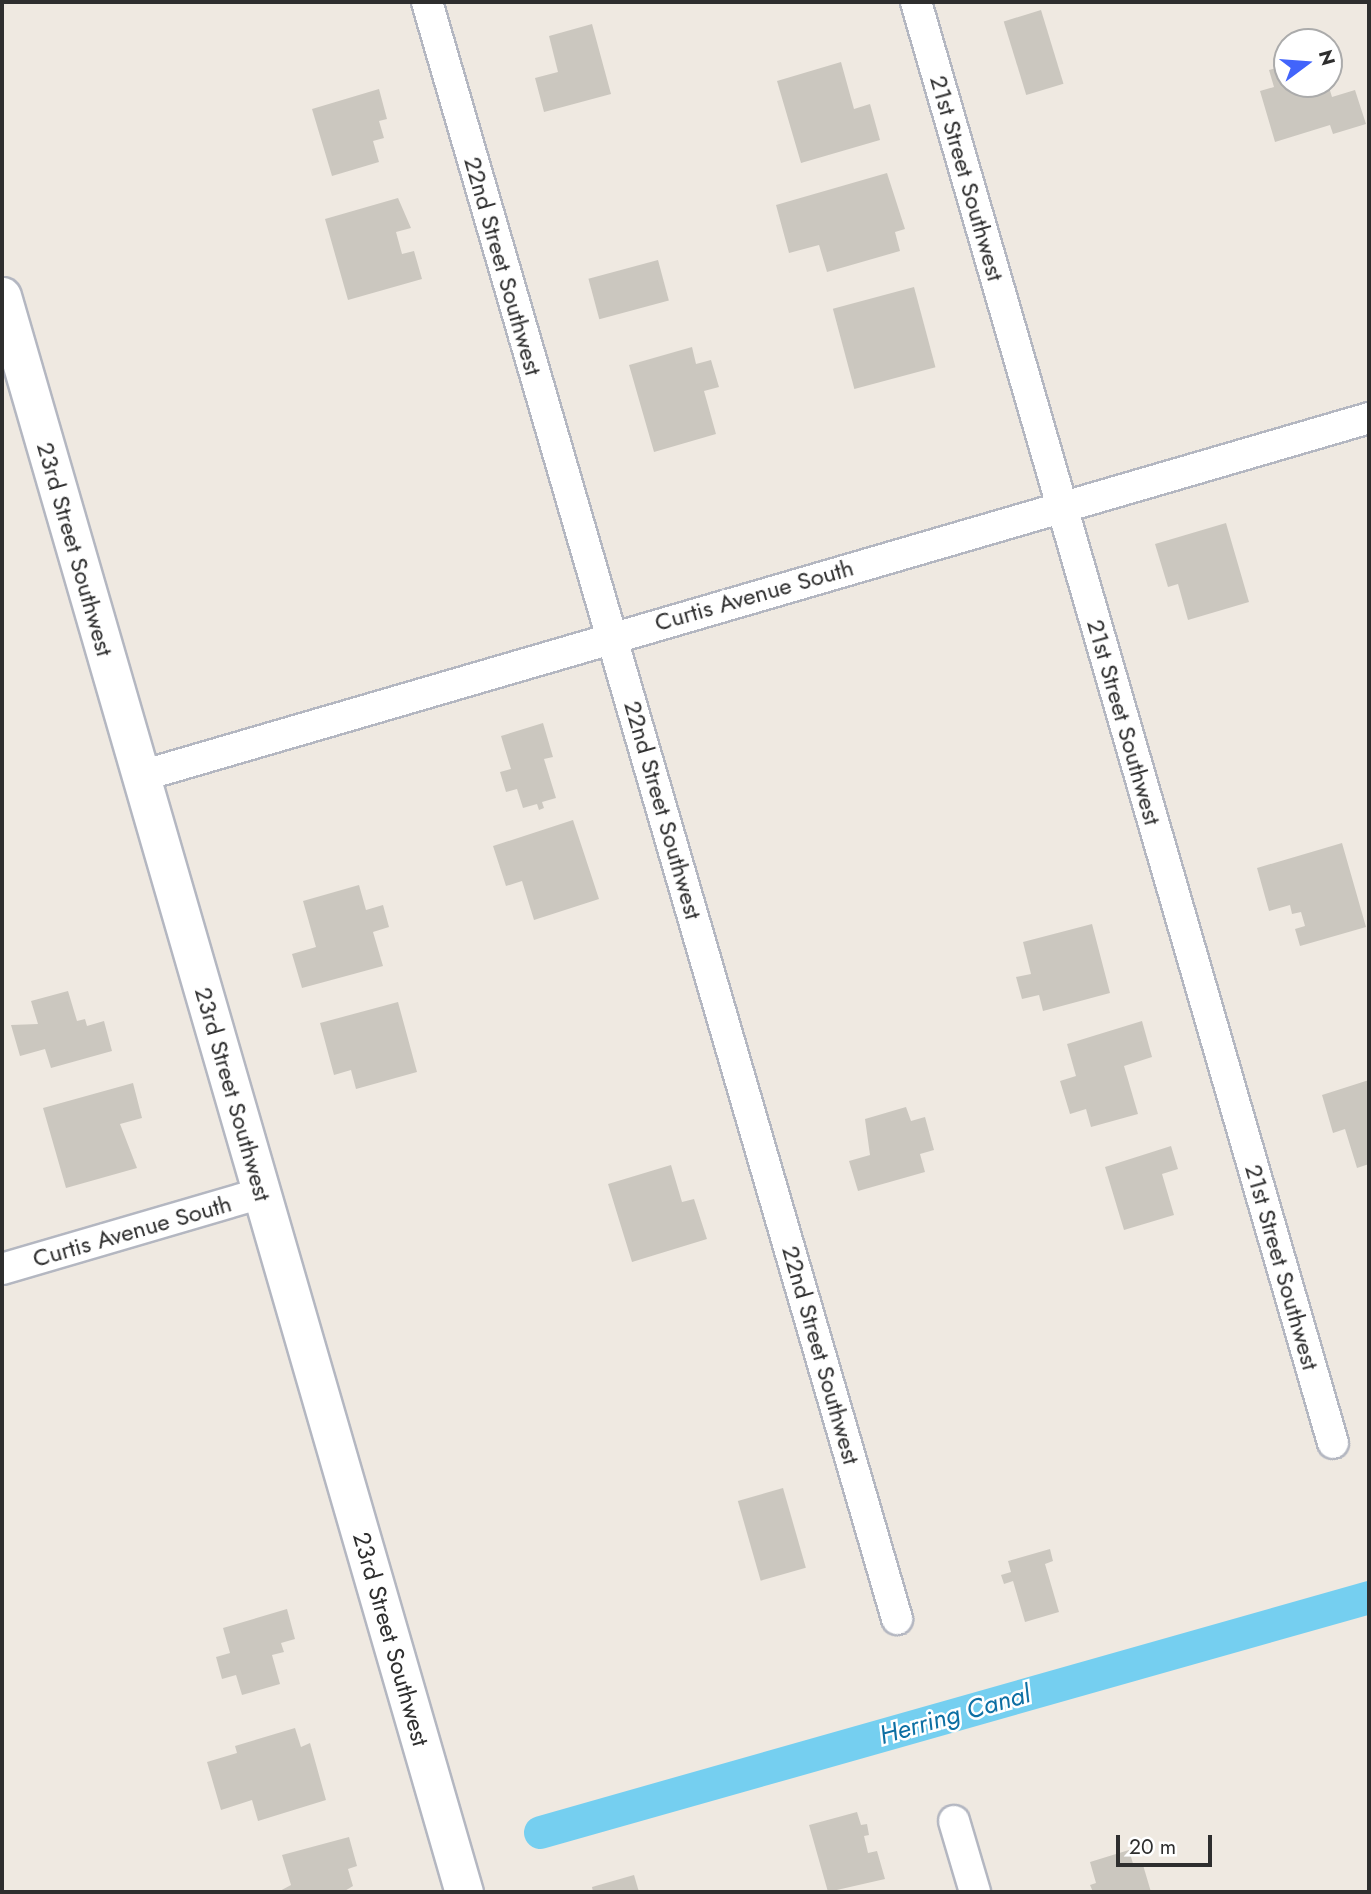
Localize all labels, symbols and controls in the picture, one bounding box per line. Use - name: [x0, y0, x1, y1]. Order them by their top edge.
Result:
- north arrow: [1273, 28, 1343, 98]
- text: N: [1312, 47, 1342, 69]
- street label: 21st Street Southwest: [924, 72, 1010, 284]
- street label: 22nd Street Southwest: [458, 153, 548, 379]
- street label: 23rd Street Southwest: [31, 439, 119, 659]
- street label: Curtis Avenue South: [651, 553, 857, 637]
- street label: 21st Street Southwest: [1081, 616, 1167, 828]
- street label: 22nd Street Southwest: [618, 697, 708, 923]
- street label: 23rd Street Southwest: [189, 984, 277, 1204]
- street label: 21st Street Southwest: [1239, 1161, 1325, 1373]
- street label: Curtis Avenue South: [29, 1189, 235, 1273]
- street label: 22nd Street Southwest: [776, 1242, 866, 1468]
- street label: 23rd Street Southwest: [347, 1529, 435, 1749]
- water label: Herring Canal: [876, 1679, 1034, 1751]
- scale bar: [1119, 1820, 1215, 1864]
- text: 20 m: [1129, 1832, 1176, 1862]

